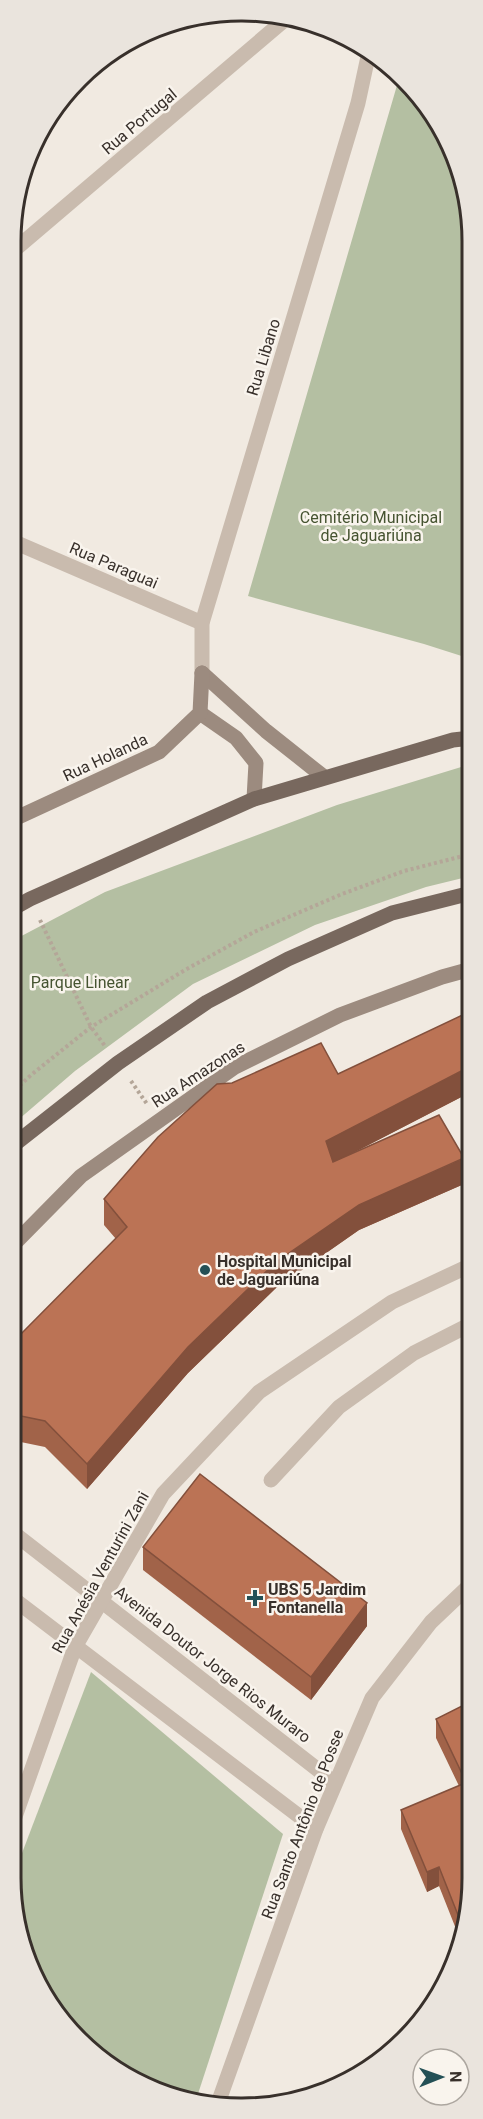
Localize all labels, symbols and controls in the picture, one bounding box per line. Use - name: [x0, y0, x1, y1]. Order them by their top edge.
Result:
- street label: Rua Portugal: [98, 85, 181, 158]
- street label: Rua Libano: [243, 316, 284, 398]
- park label: Cemitério Municipal de Jaguariúna: [300, 508, 442, 545]
- street label: Rua Paraguai: [67, 538, 161, 593]
- street label: Rua Holanda: [60, 730, 150, 785]
- park label: Parque Linear: [31, 973, 130, 992]
- street label: Rua Amazonas: [148, 1037, 248, 1112]
- place label: Hospital Municipal de Jaguariúna: [217, 1252, 352, 1289]
- marker: Hospital Municipal de Jaguariúna: [198, 1263, 212, 1277]
- street label: Rua Anésia Venturini Zani: [48, 1488, 153, 1657]
- place label: UBS 5 Jardim Fontanella: [268, 1580, 366, 1617]
- street label: Avenida Doutor Jorge Rios Muraro: [111, 1582, 314, 1747]
- marker: UBS 5 Jardim Fontanella: [246, 1589, 264, 1607]
- street label: Rua Santo Antônio de Posse: [258, 1727, 347, 1922]
- north arrow: [411, 2047, 471, 2107]
- text: N: [446, 2071, 465, 2083]

